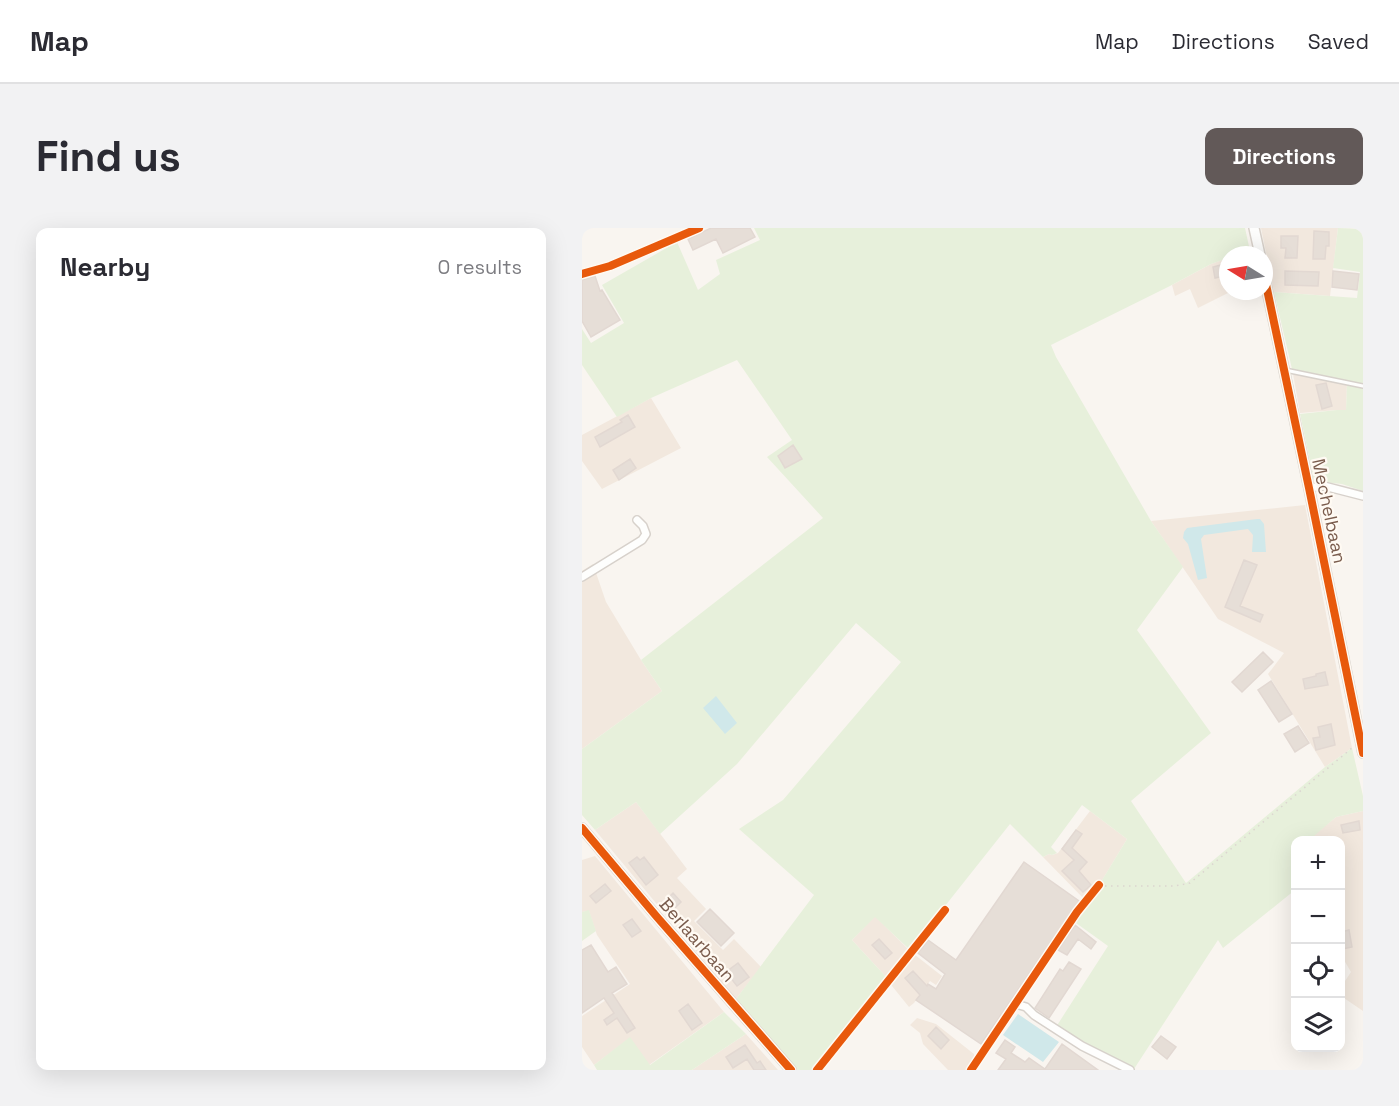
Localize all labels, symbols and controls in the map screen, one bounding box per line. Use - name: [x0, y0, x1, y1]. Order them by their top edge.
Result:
- text: Map: [30, 23, 89, 59]
- text: Map: [1095, 28, 1139, 55]
- text: Directions: [1172, 28, 1275, 55]
- text: Saved: [1308, 28, 1369, 55]
- button: Directions: [1205, 128, 1363, 185]
- text: Find us: [36, 130, 181, 183]
- north arrow: [1219, 246, 1273, 300]
- text: Nearby: [60, 250, 150, 284]
- text: 0 results: [438, 254, 522, 280]
- street label: Mechelbaan: [1307, 456, 1352, 565]
- map controls: [1291, 836, 1345, 1052]
- button: +: [1291, 836, 1345, 890]
- button: −: [1291, 890, 1345, 944]
- street label: Berlaarbaan: [654, 893, 740, 987]
- button: locate: [1291, 944, 1345, 998]
- button: layers: [1291, 998, 1345, 1052]

